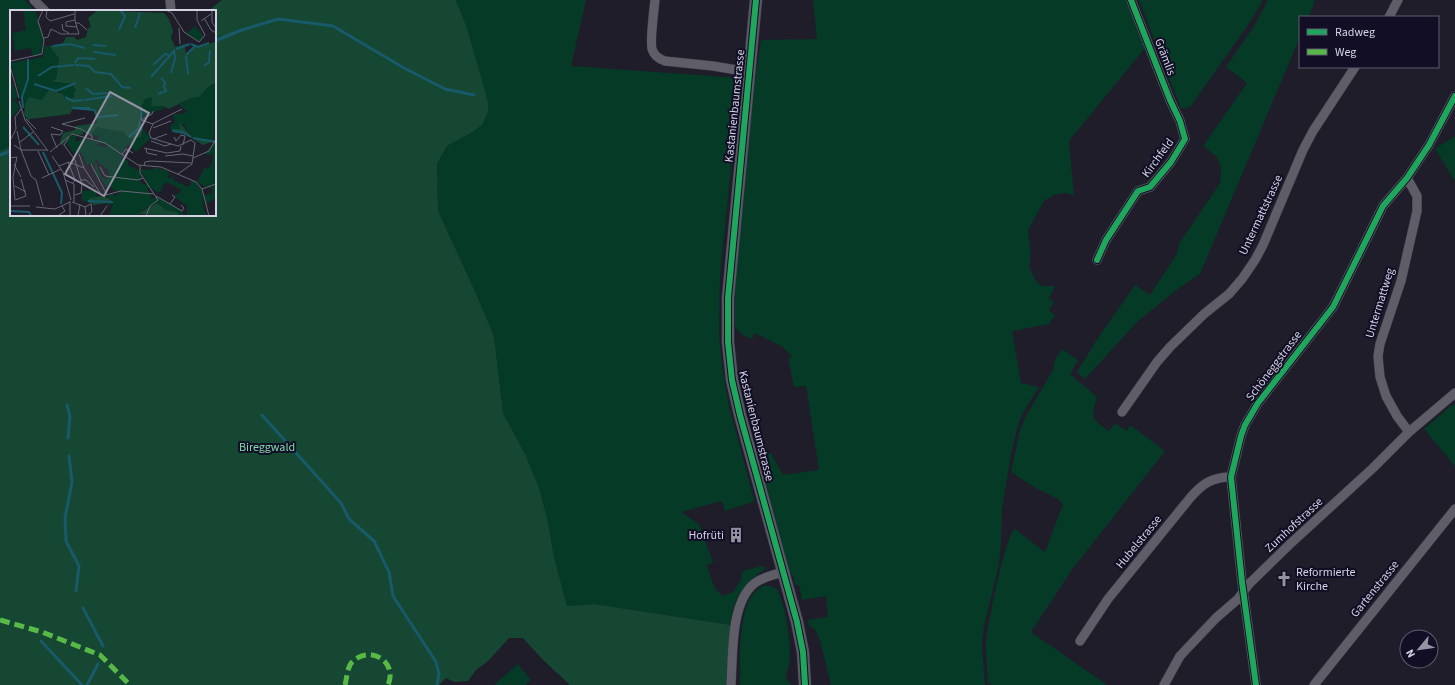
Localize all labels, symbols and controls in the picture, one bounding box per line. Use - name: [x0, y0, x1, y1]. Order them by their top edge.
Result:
- inset map: [10, 10, 216, 216]
- legend: [1299, 16, 1439, 68]
- text: Radweg: [1335, 24, 1375, 41]
- street label: Grämlis: [1150, 36, 1180, 78]
- text: Weg: [1335, 44, 1356, 61]
- street label: Kastanienbaumstrasse: [721, 49, 749, 163]
- street label: Kirchfeld: [1138, 135, 1178, 181]
- street label: Untermattstrasse: [1235, 172, 1287, 258]
- street label: Untermattweg: [1361, 266, 1399, 340]
- street label: Schöneggstrasse: [1242, 327, 1306, 405]
- street label: Kastanienbaumstrasse: [734, 369, 778, 483]
- park label: Bireggwald: [239, 439, 295, 456]
- street label: Zumhofstrasse: [1261, 494, 1327, 556]
- street label: Hubelstrasse: [1112, 511, 1166, 573]
- building icon: Hofrüti: [727, 526, 745, 544]
- place label: Hofrüti: [688, 527, 724, 544]
- street label: Gartenstrasse: [1347, 557, 1403, 621]
- place label: Reformierte Kirche: [1296, 564, 1356, 595]
- church icon: Reformierte Kirche: [1275, 570, 1293, 588]
- north arrow: [1399, 629, 1439, 669]
- text: N: [1402, 647, 1419, 660]

